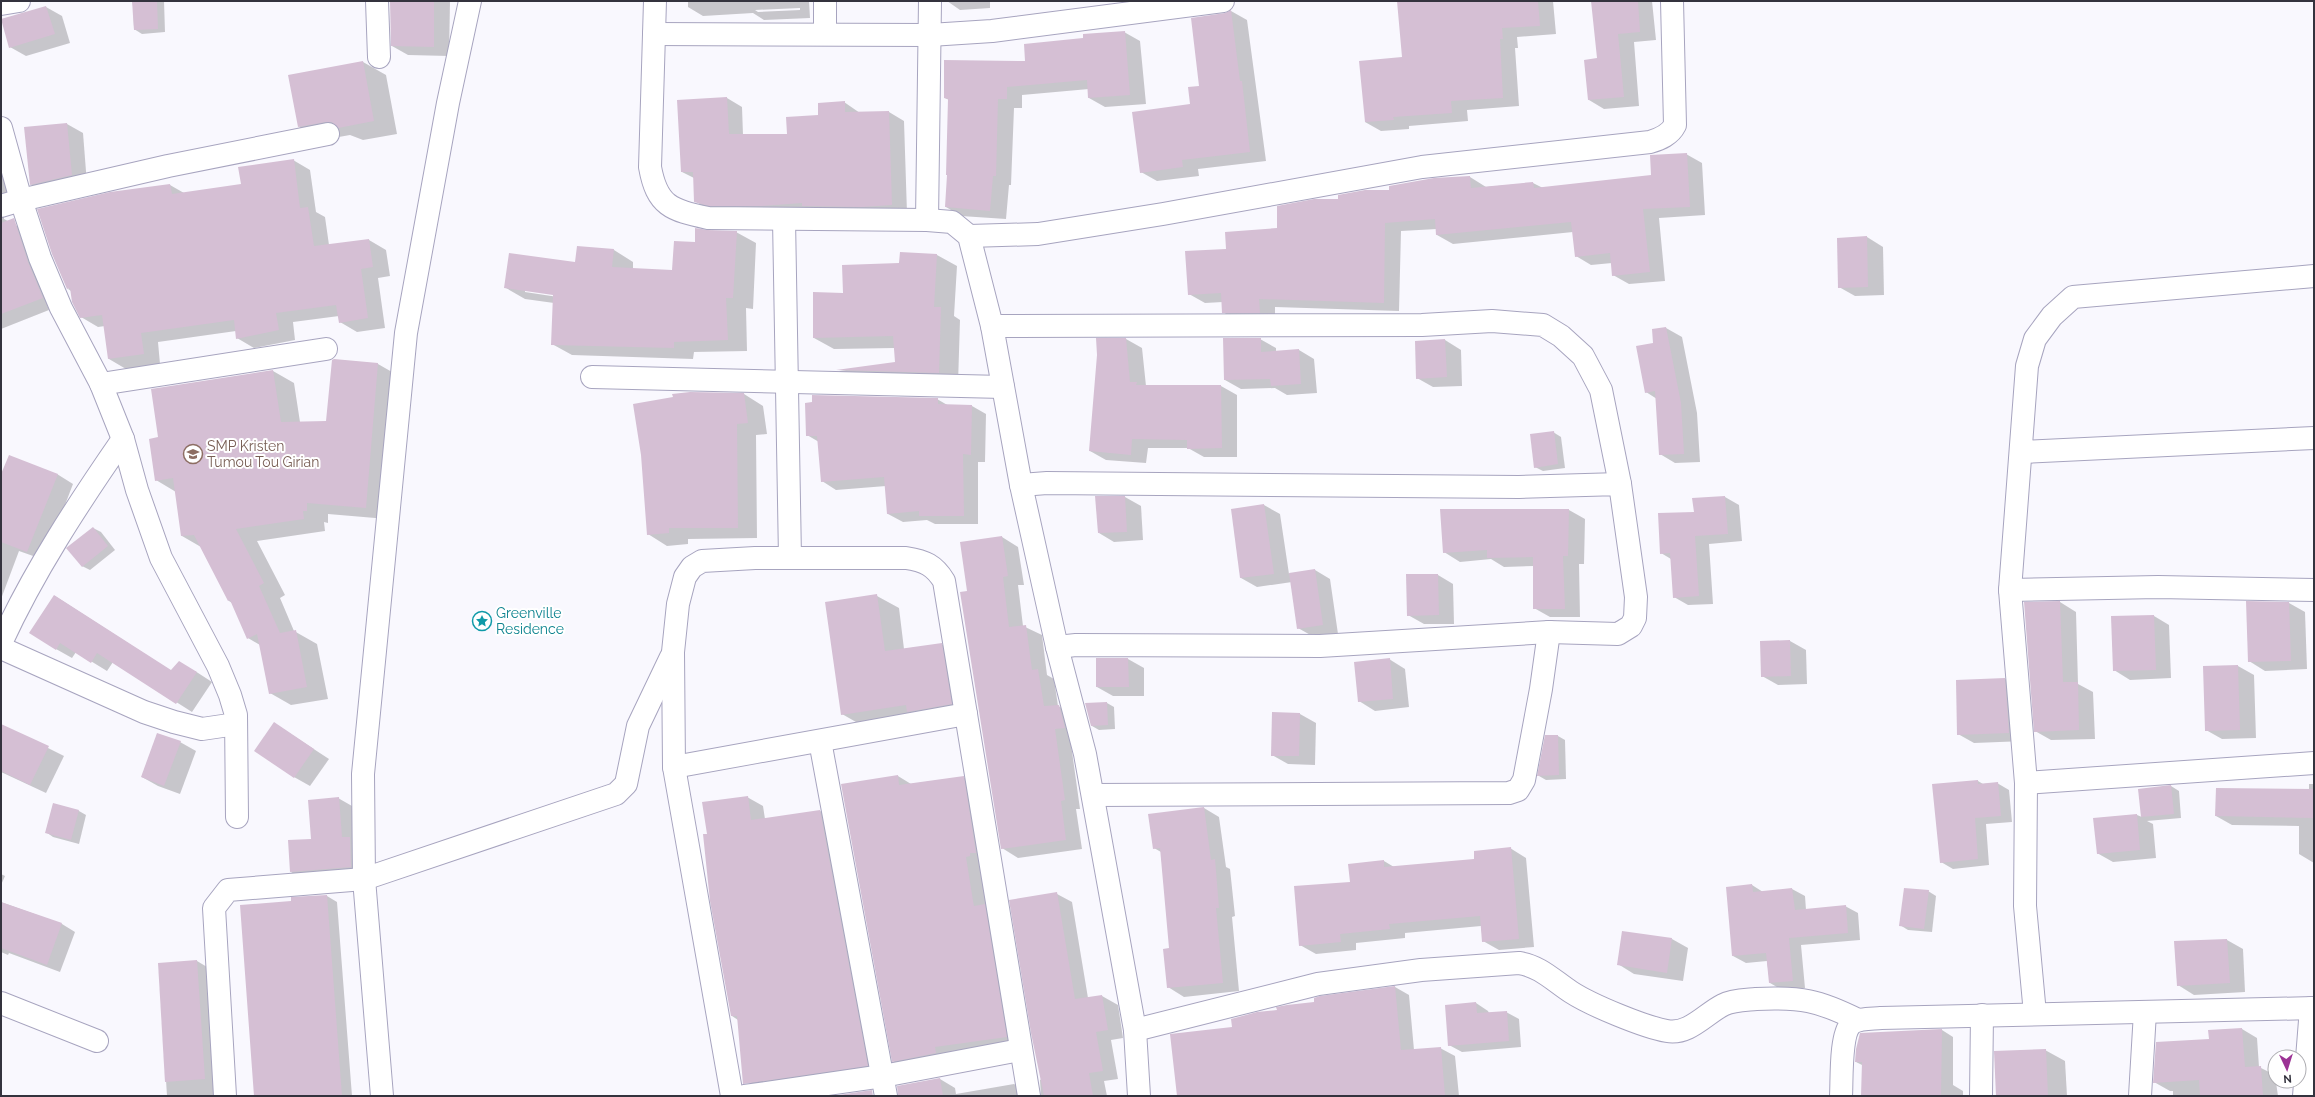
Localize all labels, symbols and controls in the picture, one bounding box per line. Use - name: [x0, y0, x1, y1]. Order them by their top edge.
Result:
- place label: SMP Kristen Tumou Tou Girian: [207, 438, 319, 470]
- school or university icon: SMP Kristen Tumou Tou Girian: [182, 443, 204, 465]
- place label: Greenville Residence: [496, 605, 564, 637]
- place icon: Greenville Residence: [471, 610, 493, 632]
- north arrow: [2267, 1049, 2307, 1089]
- text: N: [2283, 1072, 2292, 1085]

